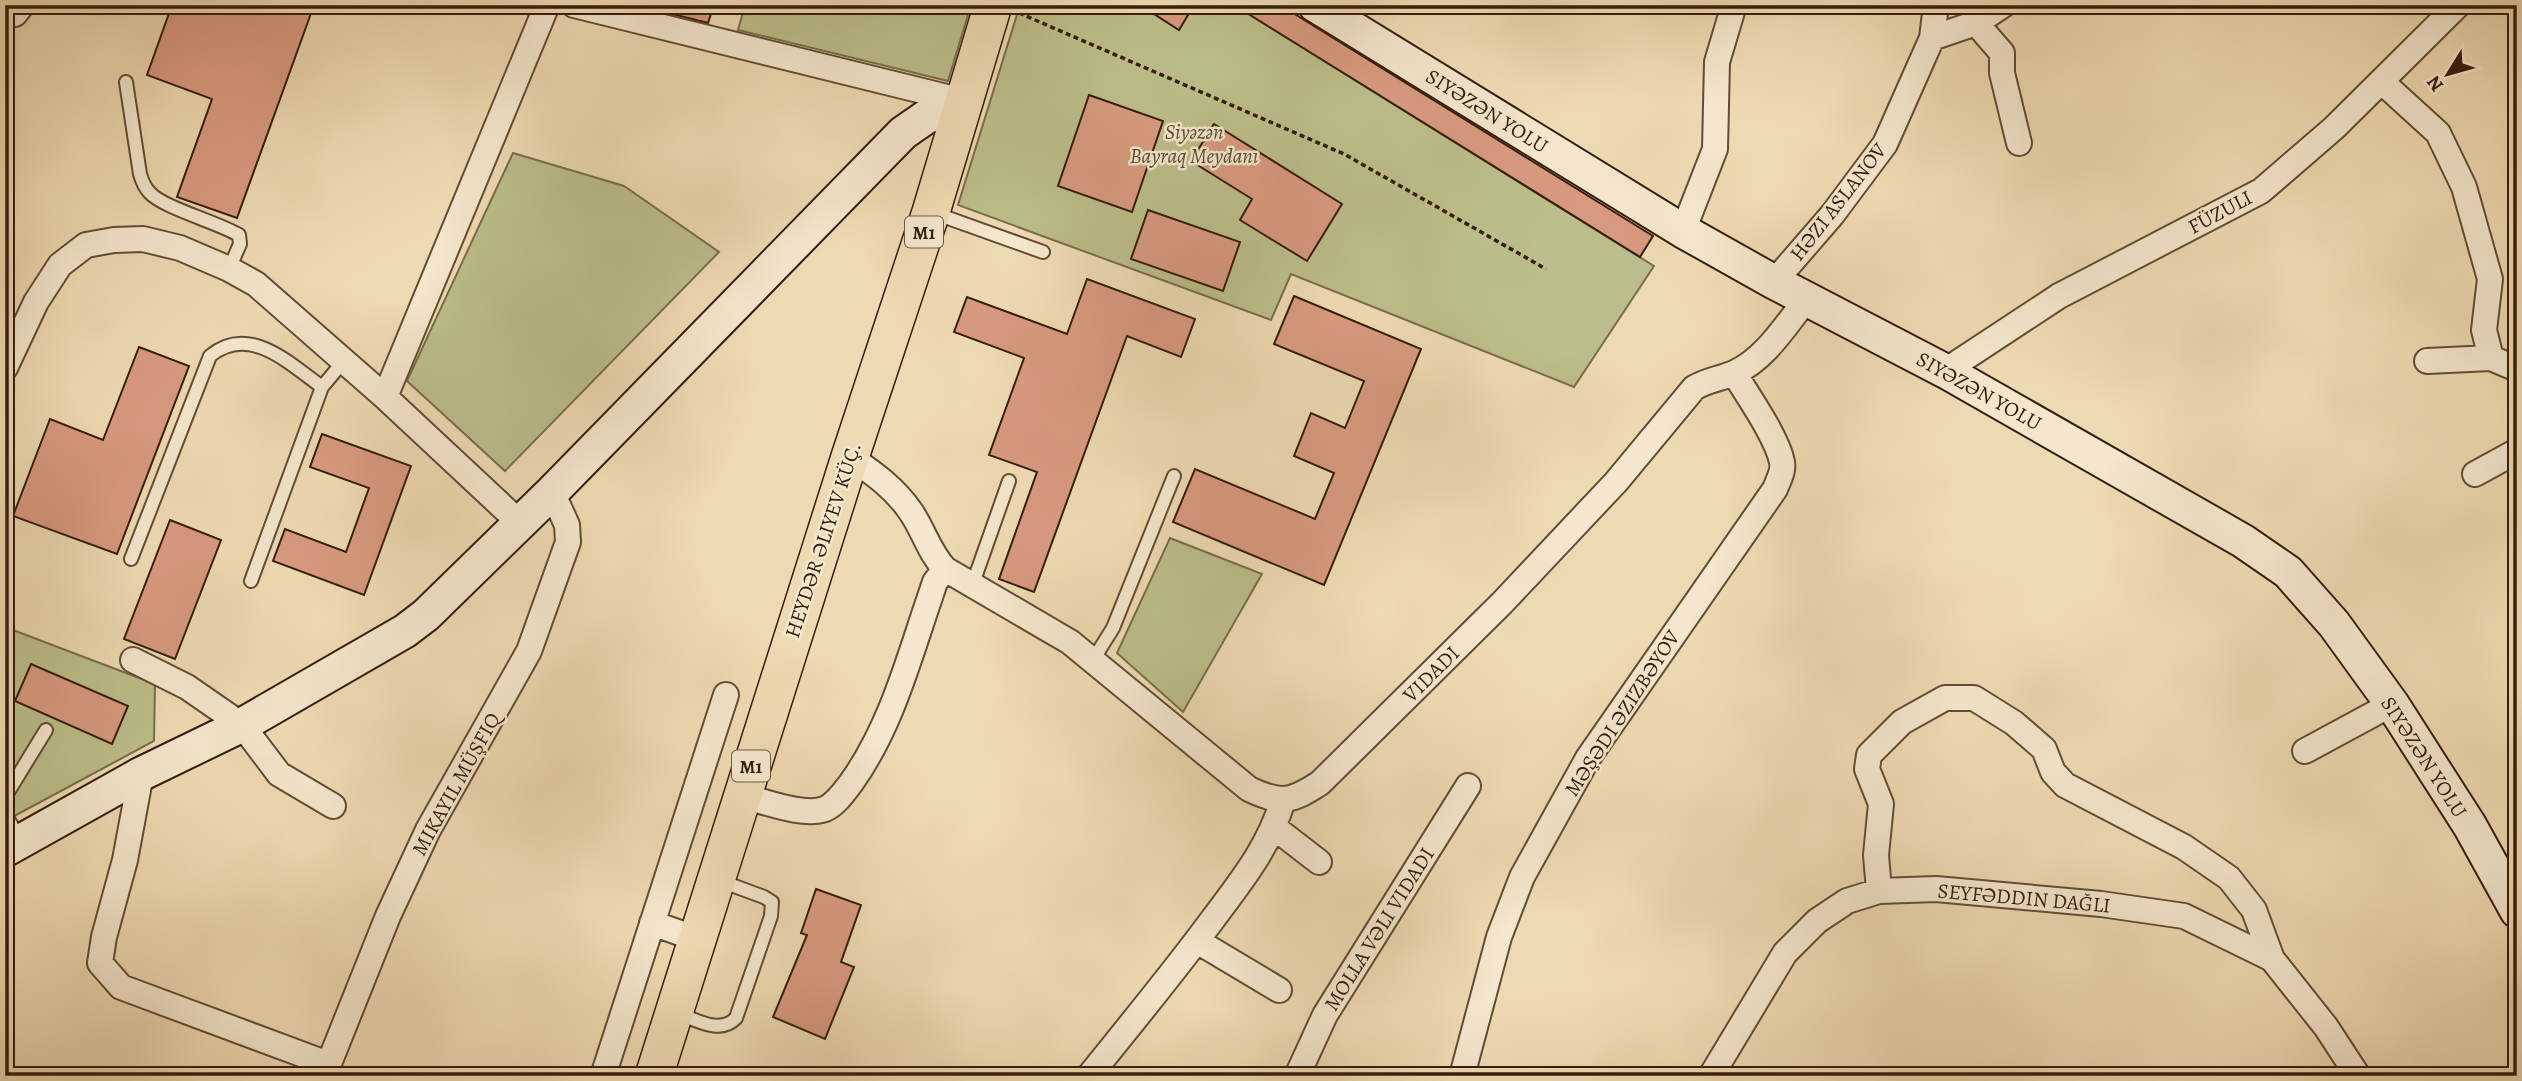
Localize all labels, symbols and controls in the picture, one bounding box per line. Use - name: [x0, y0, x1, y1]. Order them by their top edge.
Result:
- north arrow: [2414, 38, 2484, 108]
- street label: SIYƏZƏN YOLU: [1420, 62, 1554, 160]
- text: N: [2421, 70, 2450, 97]
- park label: Siyəzən Bayraq Meydanı: [1130, 118, 1258, 170]
- street label: HƏZI ASLANOV: [1783, 137, 1893, 267]
- street label: FÜZULI: [2183, 183, 2257, 241]
- road number: M1: [905, 216, 943, 248]
- street label: SIYƏZƏN YOLU: [1911, 345, 2047, 437]
- street label: HEYDƏR ƏLIYEV KÜÇ.: [778, 438, 868, 642]
- street label: MƏŞƏDI ƏZIZBƏYOV: [1558, 624, 1686, 801]
- street label: VIDADI: [1396, 640, 1465, 709]
- street label: SIYƏZƏN YOLU: [2374, 691, 2474, 823]
- street label: MIKAYIL MÜŞFIQ: [405, 705, 508, 861]
- road number: M1: [732, 750, 770, 782]
- street label: MOLLA VƏLI VIDADI: [1317, 842, 1441, 1016]
- street label: SEYFƏDDIN DAĞLI: [1936, 876, 2112, 920]

